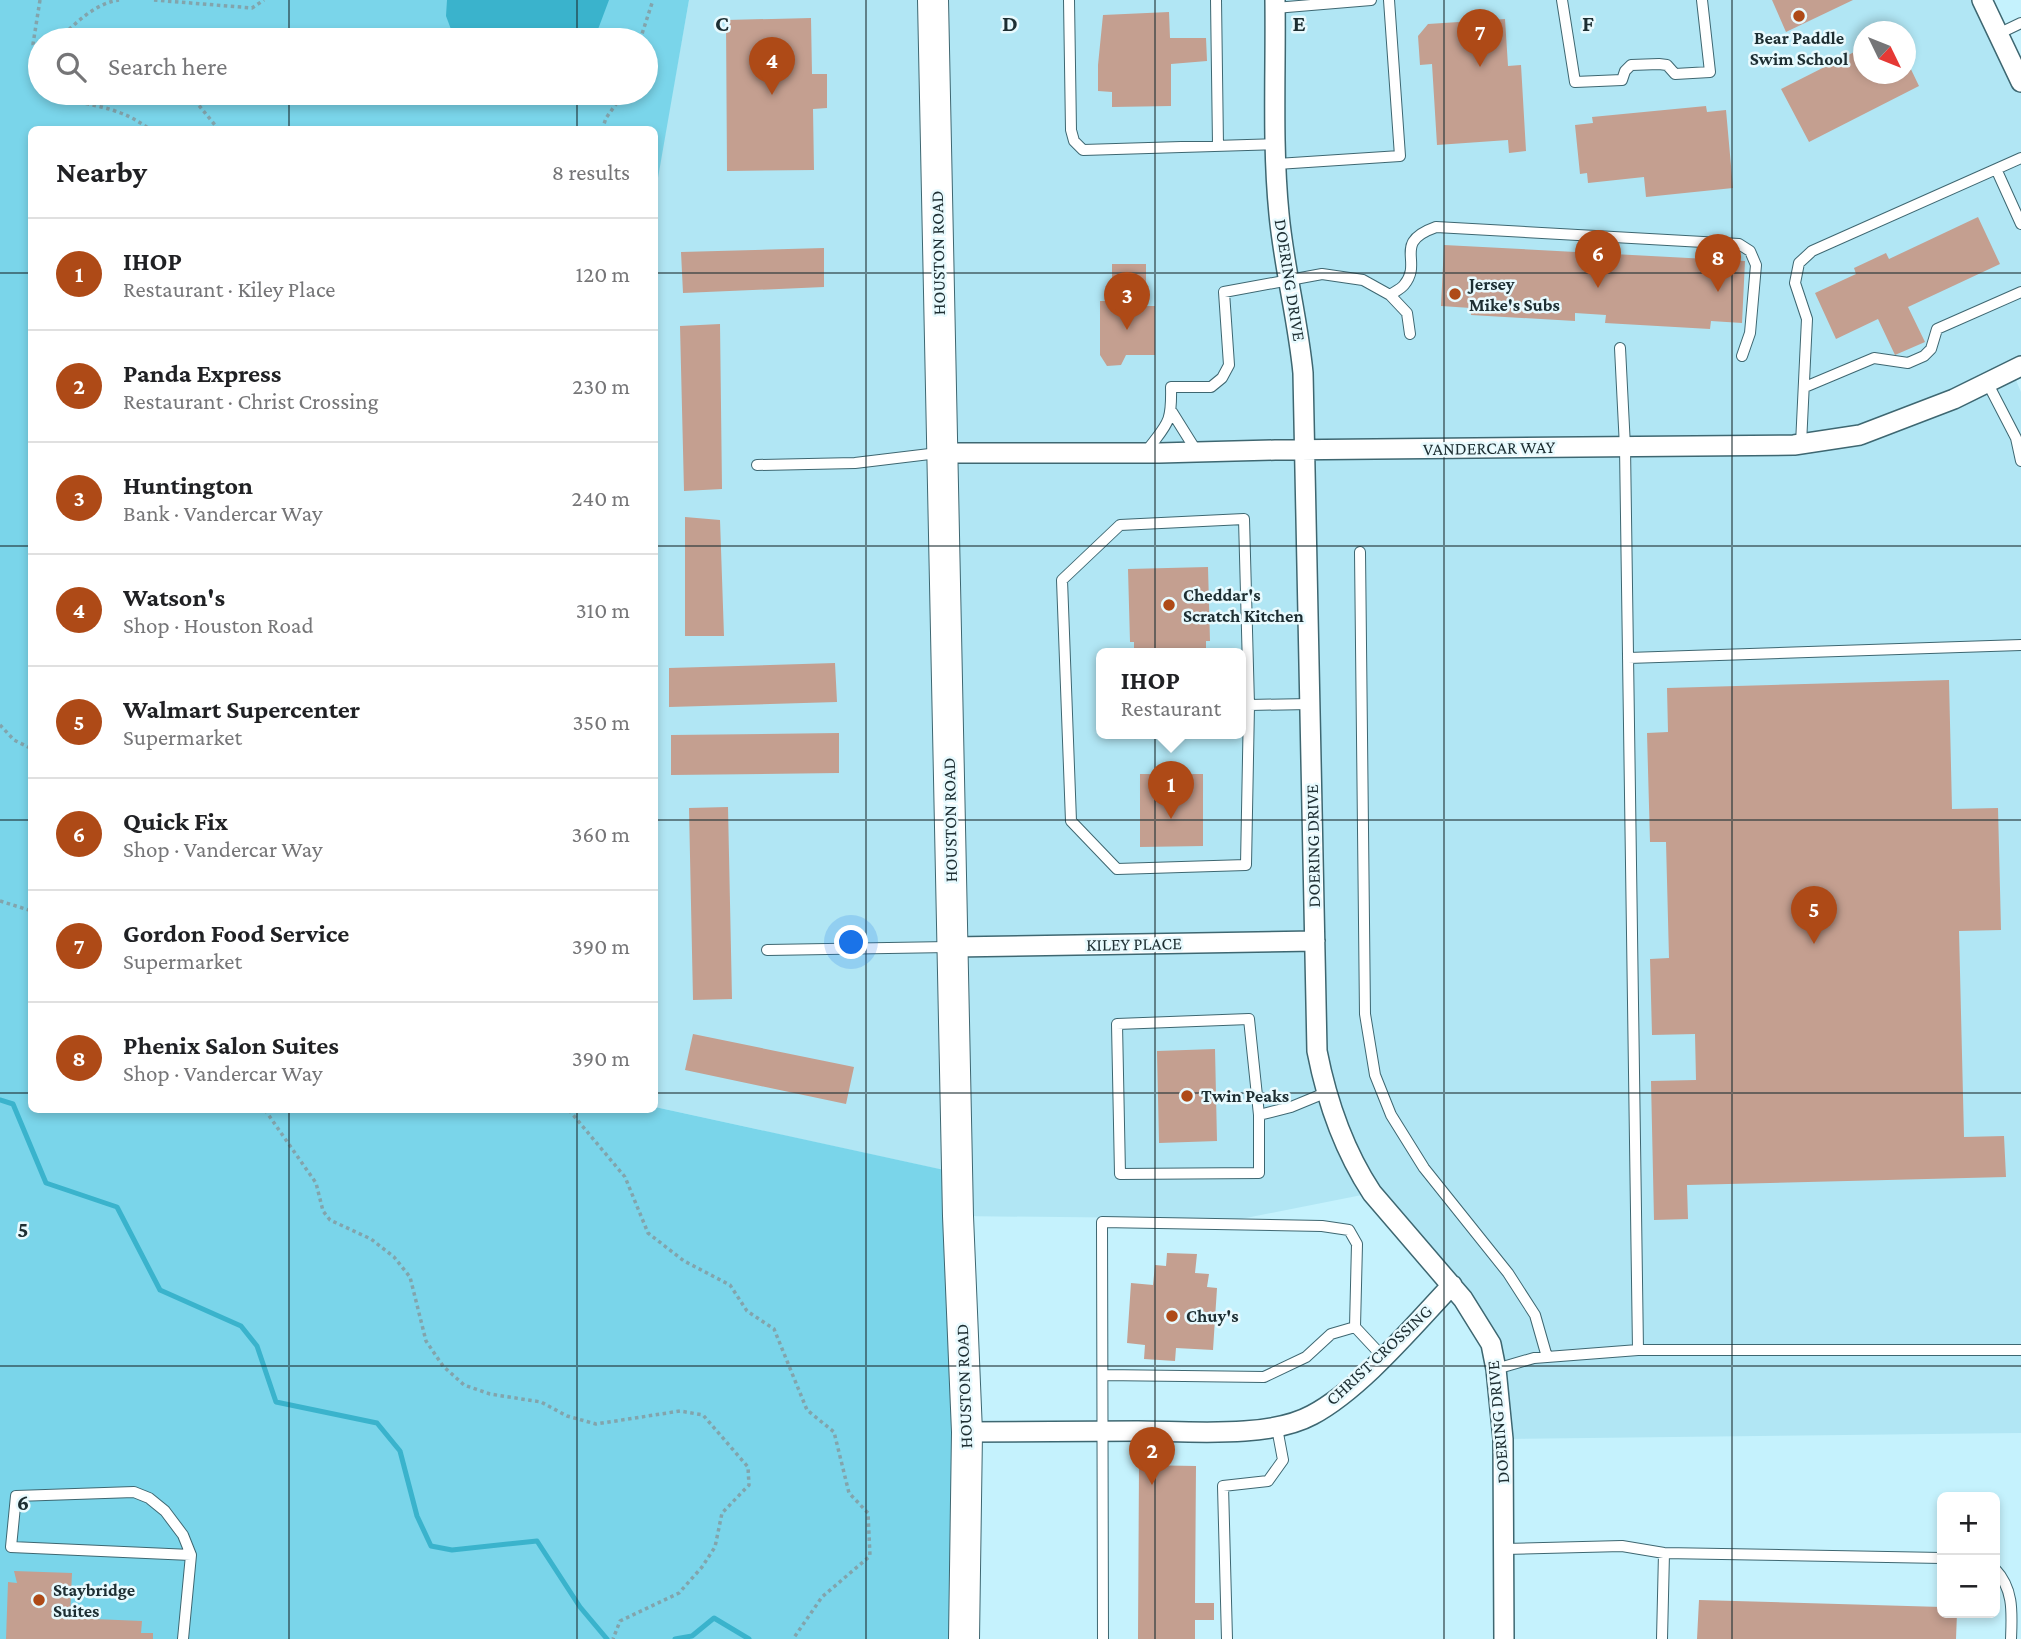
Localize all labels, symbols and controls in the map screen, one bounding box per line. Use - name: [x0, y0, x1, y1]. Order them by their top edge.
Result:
- marker: Bear Paddle Swim School: [1791, 8, 1807, 24]
- pin: 7: [1457, 9, 1503, 67]
- text: C: [715, 10, 729, 36]
- text: D: [1002, 10, 1018, 36]
- text: E: [1292, 10, 1306, 36]
- text: F: [1582, 10, 1594, 36]
- north arrow: [1853, 21, 1916, 84]
- search box: [28, 28, 658, 105]
- place label: Bear Paddle Swim School: [1750, 28, 1848, 69]
- pin: 4: [749, 37, 795, 95]
- icon: search: [52, 48, 90, 86]
- text: Search here: [108, 52, 227, 81]
- text: Nearby: [56, 155, 147, 188]
- text: 8 results: [552, 159, 630, 185]
- street label: HOUSTON ROAD: [927, 190, 949, 316]
- street label: DOERING DRIVE: [1270, 218, 1310, 343]
- pin: 6: [1575, 230, 1621, 288]
- pin: 8: [1695, 234, 1741, 292]
- text: IHOP: [123, 247, 182, 276]
- text: 1: [75, 261, 83, 287]
- text: 120 m: [576, 261, 630, 287]
- pin: 3: [1104, 272, 1150, 330]
- place label: Jersey Mike's Subs: [1467, 274, 1560, 315]
- text: Restaurant · Kiley Place: [123, 276, 335, 302]
- marker: Jersey Mike's Subs: [1447, 286, 1463, 302]
- text: Panda Express: [123, 359, 281, 388]
- text: 2: [73, 373, 85, 399]
- text: 230 m: [572, 373, 630, 399]
- text: Restaurant · Christ Crossing: [123, 388, 379, 414]
- street label: VANDERCAR WAY: [1423, 437, 1556, 459]
- text: Huntington: [123, 471, 253, 500]
- text: 3: [73, 485, 85, 511]
- text: 240 m: [571, 485, 630, 511]
- text: Bank · Vandercar Way: [123, 500, 323, 526]
- text: Watson's: [123, 583, 225, 612]
- place label: Cheddar's Scratch Kitchen: [1183, 585, 1304, 626]
- text: 4: [73, 597, 85, 623]
- text: 310 m: [576, 597, 630, 623]
- marker: Cheddar's Scratch Kitchen: [1161, 597, 1177, 613]
- text: Shop · Houston Road: [123, 612, 314, 638]
- popup: [1096, 648, 1246, 739]
- text: IHOP: [1121, 666, 1180, 695]
- text: Walmart Supercenter: [123, 695, 360, 724]
- text: Restaurant: [1121, 695, 1221, 721]
- text: 5: [73, 709, 85, 735]
- text: 350 m: [572, 709, 630, 735]
- text: Supermarket: [123, 724, 242, 750]
- street label: HOUSTON ROAD: [939, 757, 961, 883]
- pin: 1: [1148, 761, 1194, 819]
- street label: DOERING DRIVE: [1302, 784, 1324, 908]
- text: Quick Fix: [123, 807, 228, 836]
- text: 6: [73, 821, 85, 847]
- text: 360 m: [572, 821, 630, 847]
- text: Shop · Vandercar Way: [123, 836, 323, 862]
- pin: 5: [1791, 886, 1837, 944]
- text: Gordon Food Service: [123, 919, 349, 948]
- your location: [834, 925, 868, 959]
- text: 7: [73, 933, 85, 959]
- text: 390 m: [572, 933, 630, 959]
- street label: KILEY PLACE: [1086, 933, 1182, 955]
- text: Supermarket: [123, 948, 242, 974]
- text: Phenix Salon Suites: [123, 1031, 339, 1060]
- text: 8: [72, 1045, 86, 1071]
- text: 390 m: [572, 1045, 630, 1071]
- text: Shop · Vandercar Way: [123, 1060, 323, 1086]
- place label: Twin Peaks: [1201, 1086, 1289, 1106]
- marker: Twin Peaks: [1179, 1088, 1195, 1104]
- text: 5: [17, 1216, 29, 1242]
- street label: CHRIST CROSSING: [1322, 1301, 1436, 1409]
- place label: Chuy's: [1186, 1306, 1239, 1326]
- marker: Chuy's: [1164, 1308, 1180, 1324]
- street label: HOUSTON ROAD: [952, 1323, 976, 1449]
- street label: DOERING DRIVE: [1483, 1359, 1513, 1484]
- pin: 2: [1129, 1427, 1175, 1485]
- text: 6: [17, 1489, 29, 1515]
- map controls: [1937, 1492, 2000, 1618]
- button: +: [1937, 1492, 2000, 1555]
- button: −: [1937, 1555, 2000, 1618]
- place label: Staybridge Suites: [53, 1580, 135, 1621]
- marker: Staybridge Suites: [31, 1592, 47, 1608]

